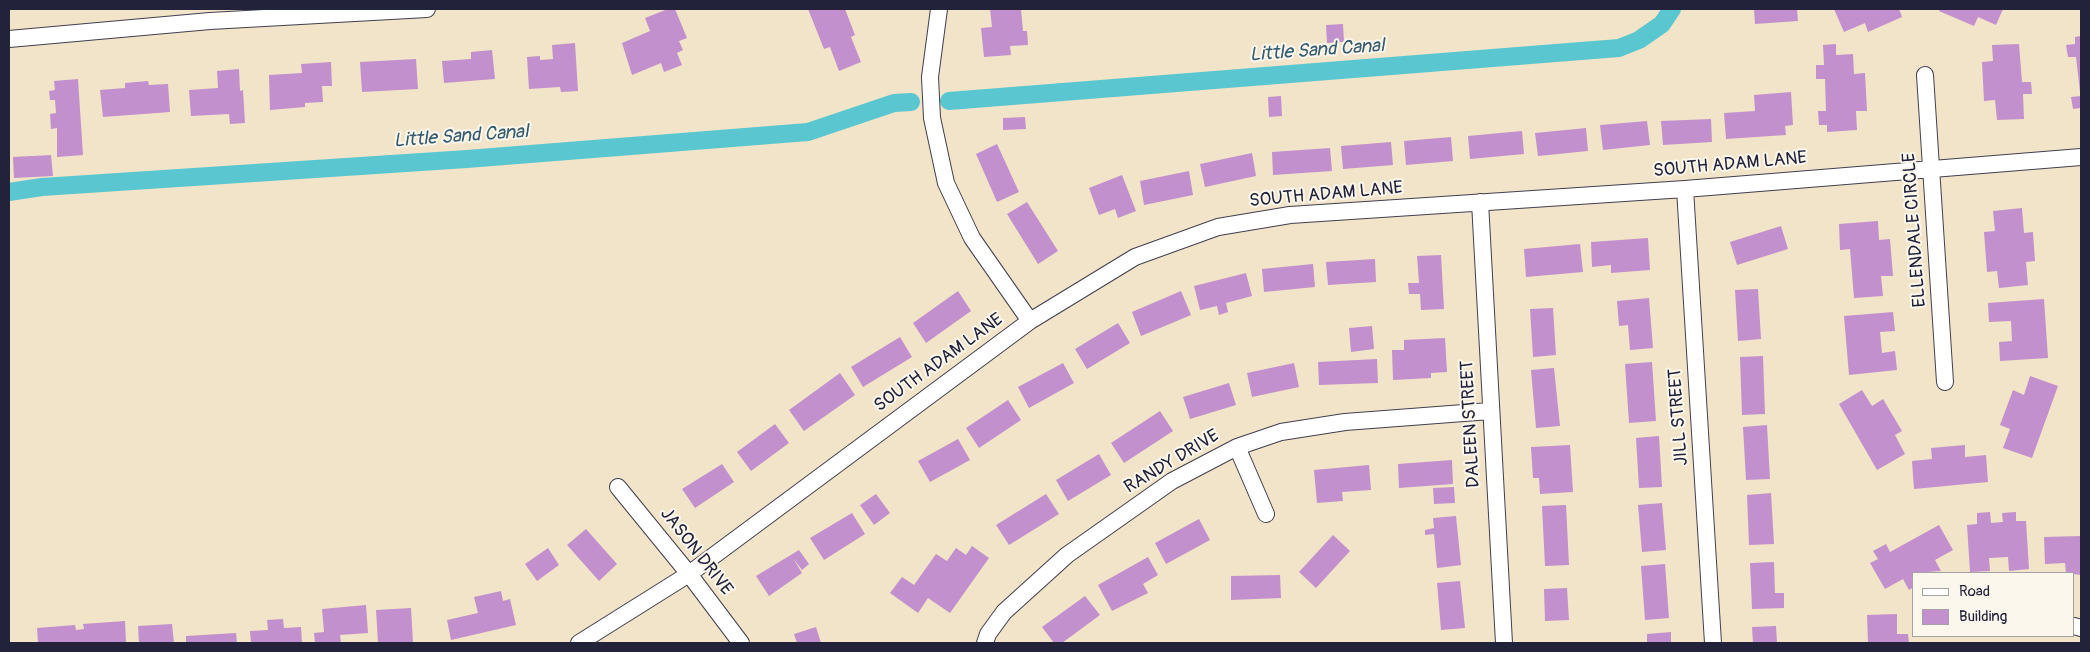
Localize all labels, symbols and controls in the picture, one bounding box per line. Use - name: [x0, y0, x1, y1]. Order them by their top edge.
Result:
- water label: Little Sand Canal: [1249, 35, 1385, 67]
- water label: Little Sand Canal: [393, 121, 529, 153]
- street label: SOUTH ADAM LANE: [1652, 148, 1808, 182]
- street label: ELLENDALE CIRCLE: [1899, 152, 1931, 308]
- street label: SOUTH ADAM LANE: [1248, 178, 1404, 212]
- street label: SOUTH ADAM LANE: [870, 309, 1008, 417]
- street label: DALEEN STREET: [1457, 360, 1485, 488]
- street label: JILL STREET: [1665, 368, 1693, 466]
- street label: RANDY DRIVE: [1121, 425, 1223, 499]
- street label: JASON DRIVE: [655, 504, 737, 600]
- legend: [1912, 572, 2075, 637]
- text: Road: [1959, 582, 1990, 601]
- text: Building: [1959, 607, 2007, 626]

